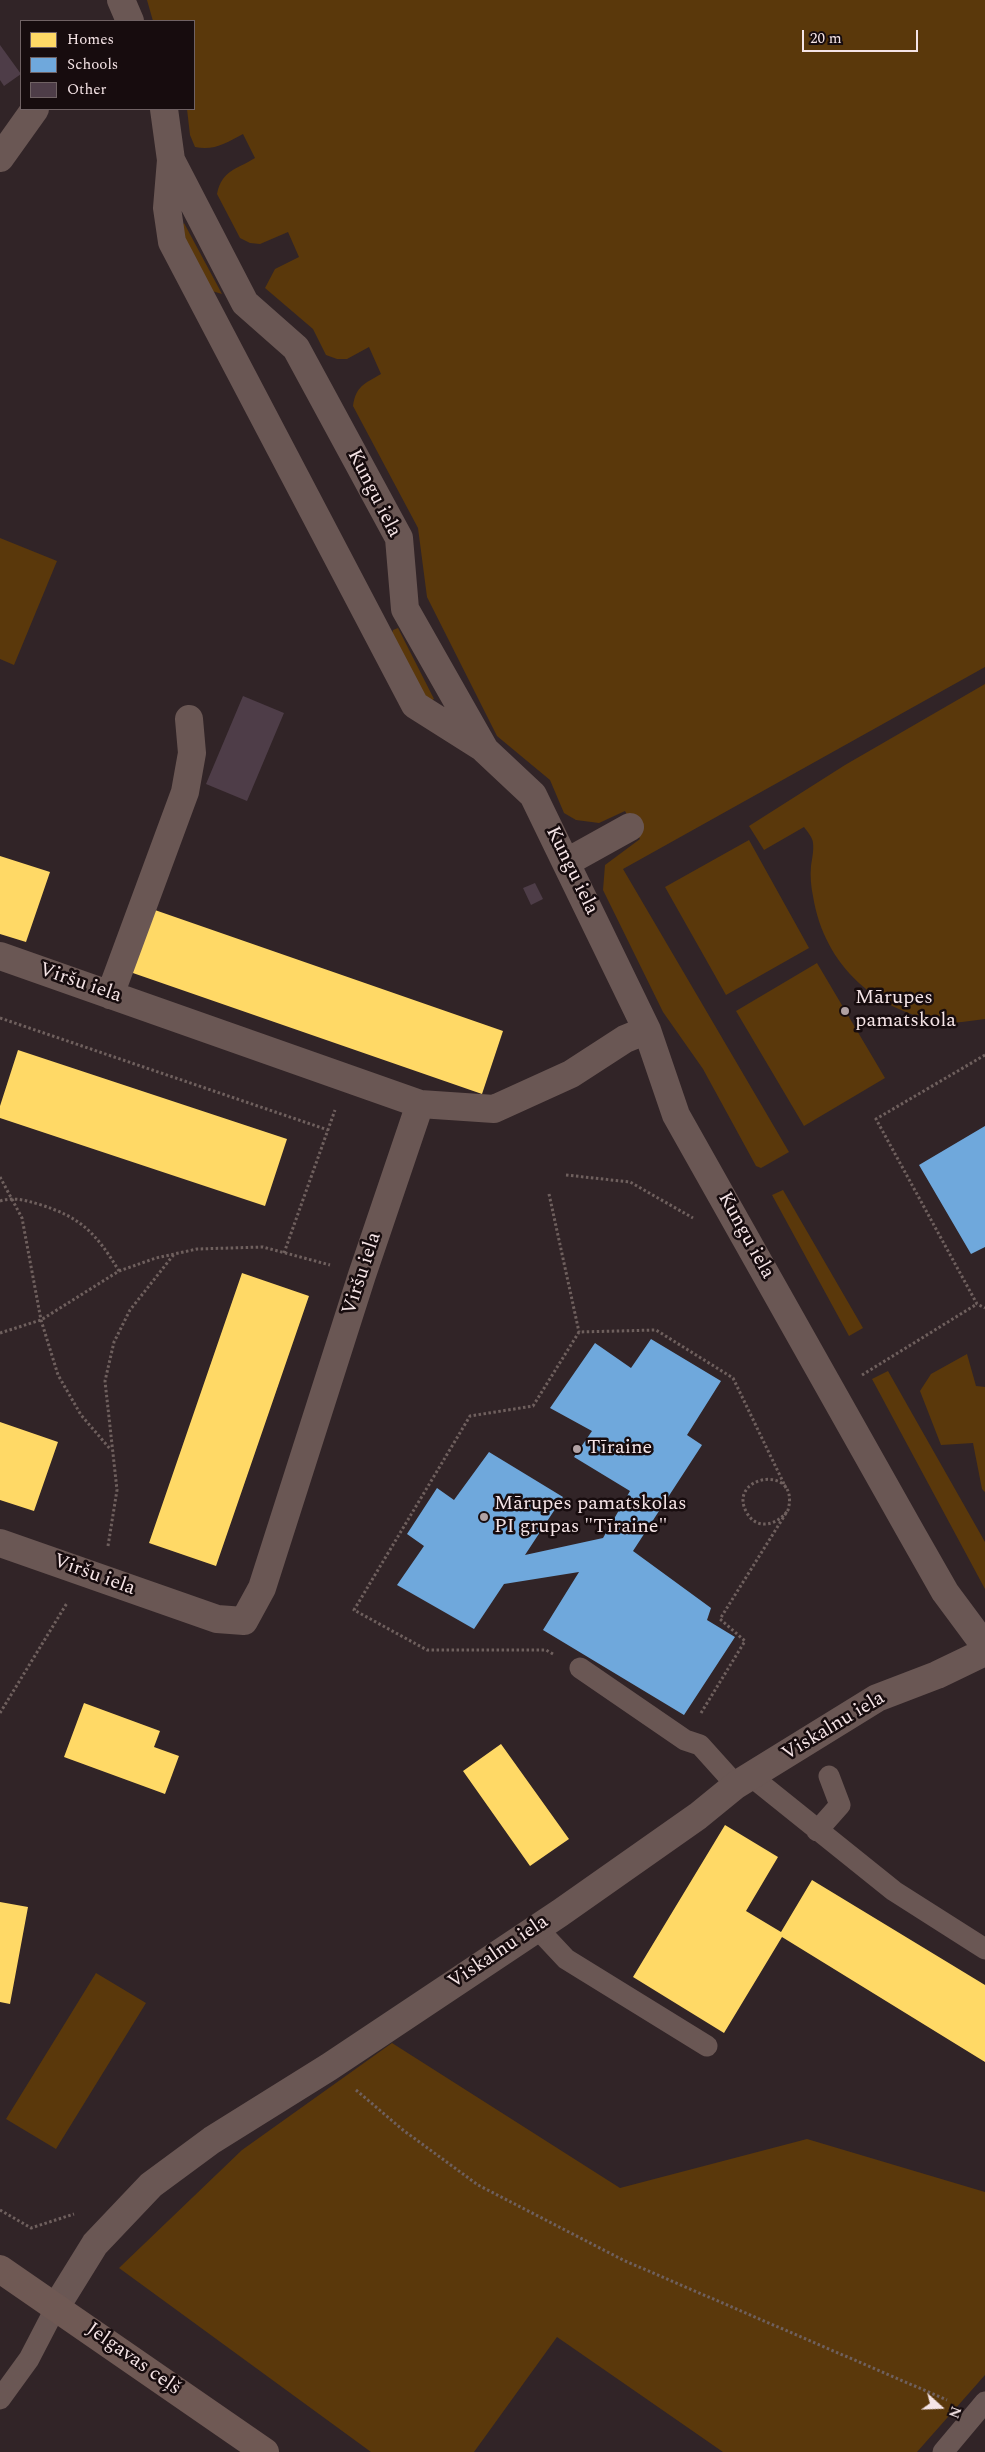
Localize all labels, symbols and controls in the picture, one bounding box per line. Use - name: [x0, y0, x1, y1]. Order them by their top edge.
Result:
- legend: [20, 20, 195, 110]
- scale bar: [805, 20, 921, 52]
- text: 20 m: [810, 27, 842, 50]
- text: Homes: [67, 28, 114, 51]
- text: Schools: [67, 53, 118, 76]
- text: Other: [67, 78, 106, 101]
- street label: Kungu iela: [341, 446, 405, 542]
- street label: Kungu iela: [539, 823, 603, 919]
- street label: Viršu iela: [36, 959, 124, 1009]
- place label: Mārupes pamatskola: [855, 987, 956, 1034]
- marker: Mārupes pamatskola: [839, 1005, 851, 1017]
- street label: Kungu iela: [711, 1189, 779, 1283]
- street label: Viršu iela: [338, 1230, 388, 1318]
- place label: Tīraine: [587, 1437, 652, 1461]
- marker: Tīraine: [571, 1443, 583, 1455]
- place label: Mārupes pamatskolas PI grupas "Tīraine": [494, 1493, 687, 1540]
- marker: Mārupes pamatskolas PI grupas "Tīraine": [478, 1511, 490, 1523]
- street label: Viršu iela: [50, 1550, 138, 1602]
- street label: Viskalnu iela: [778, 1687, 890, 1767]
- street label: Viskalnu iela: [444, 1911, 554, 1995]
- street label: Jelgavas ceļš: [81, 2319, 185, 2401]
- north arrow: [915, 2382, 965, 2432]
- text: N: [943, 2403, 966, 2421]

